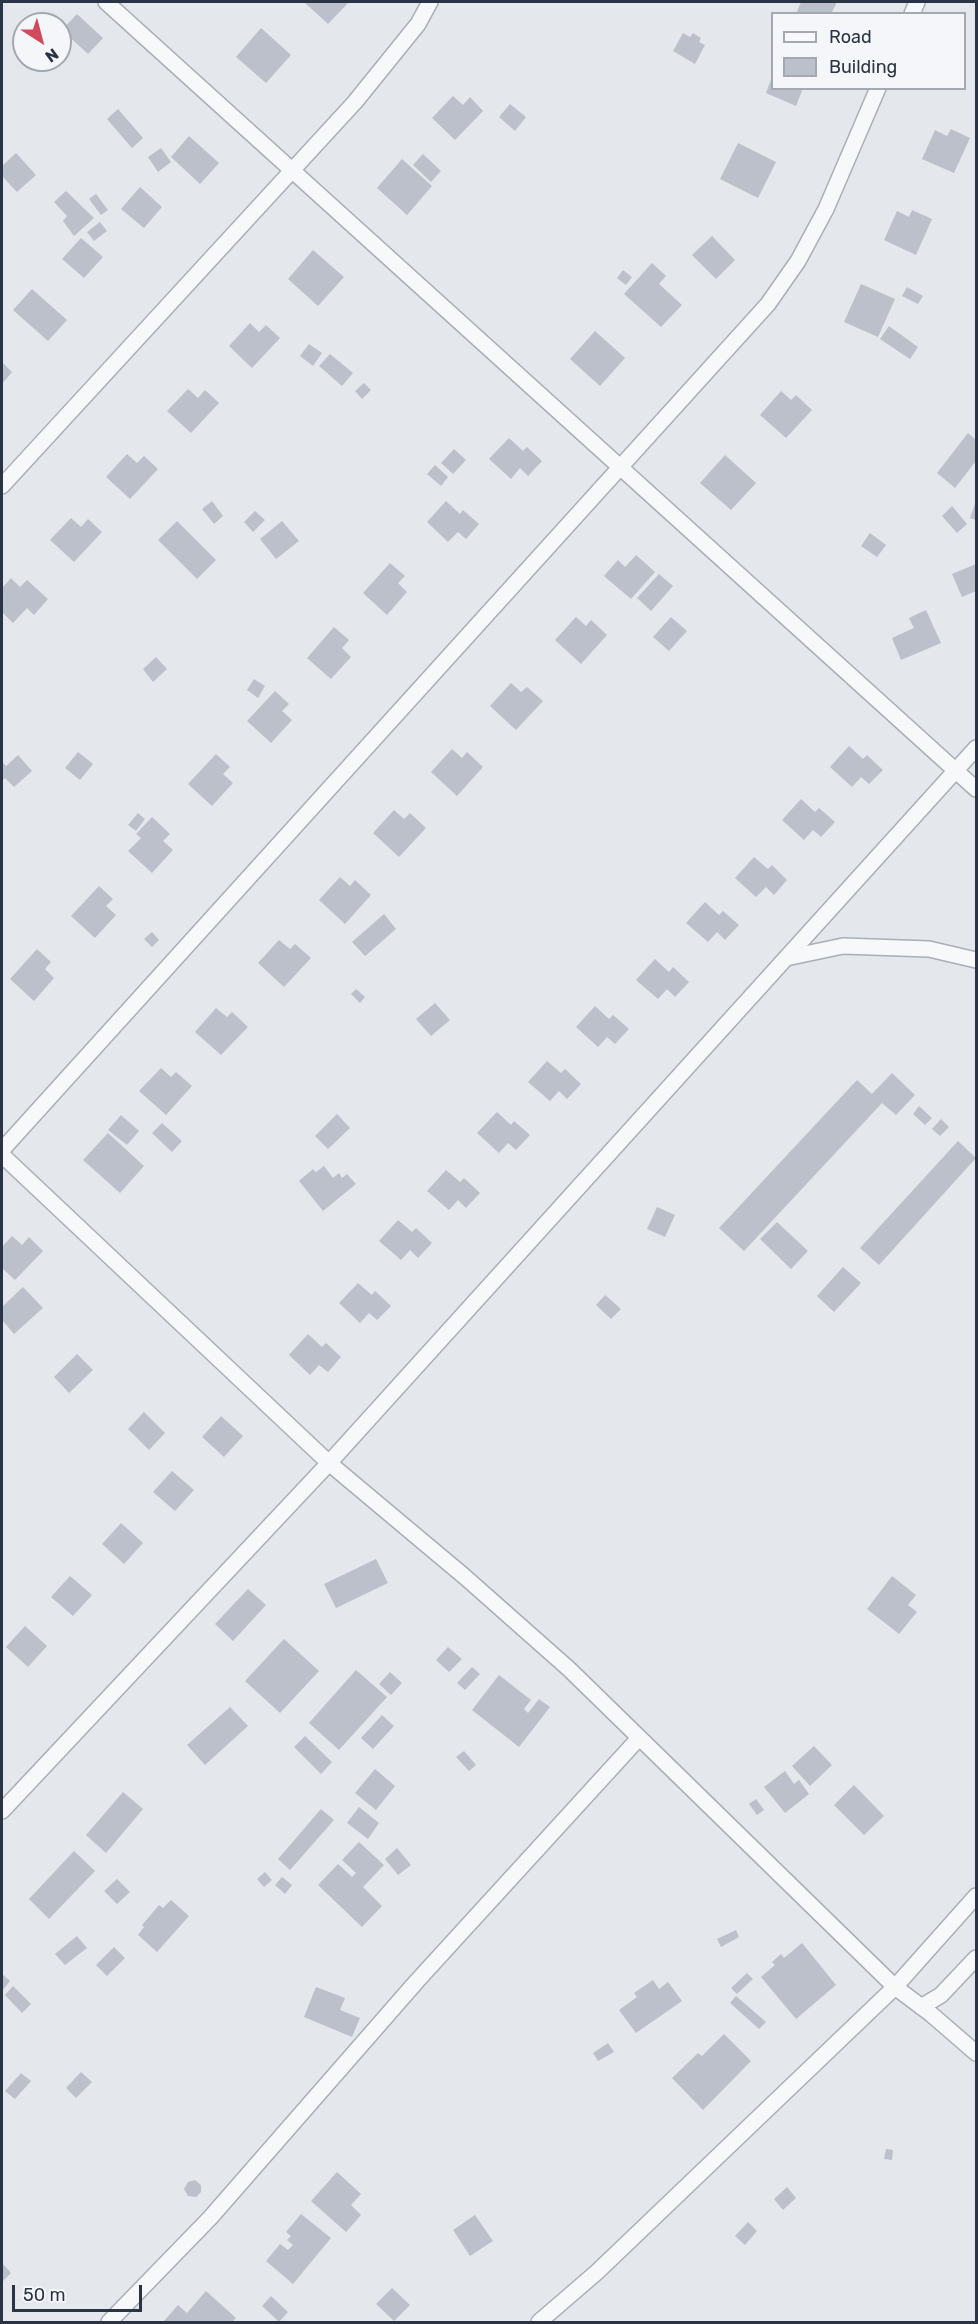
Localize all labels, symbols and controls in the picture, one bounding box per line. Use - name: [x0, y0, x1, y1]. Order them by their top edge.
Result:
- north arrow: [12, 12, 72, 72]
- legend: [771, 12, 966, 90]
- text: Road: [829, 26, 872, 48]
- text: N: [41, 44, 62, 66]
- text: Building: [829, 56, 897, 78]
- scale bar: [15, 2273, 146, 2311]
- text: 50 m: [23, 2284, 66, 2306]

